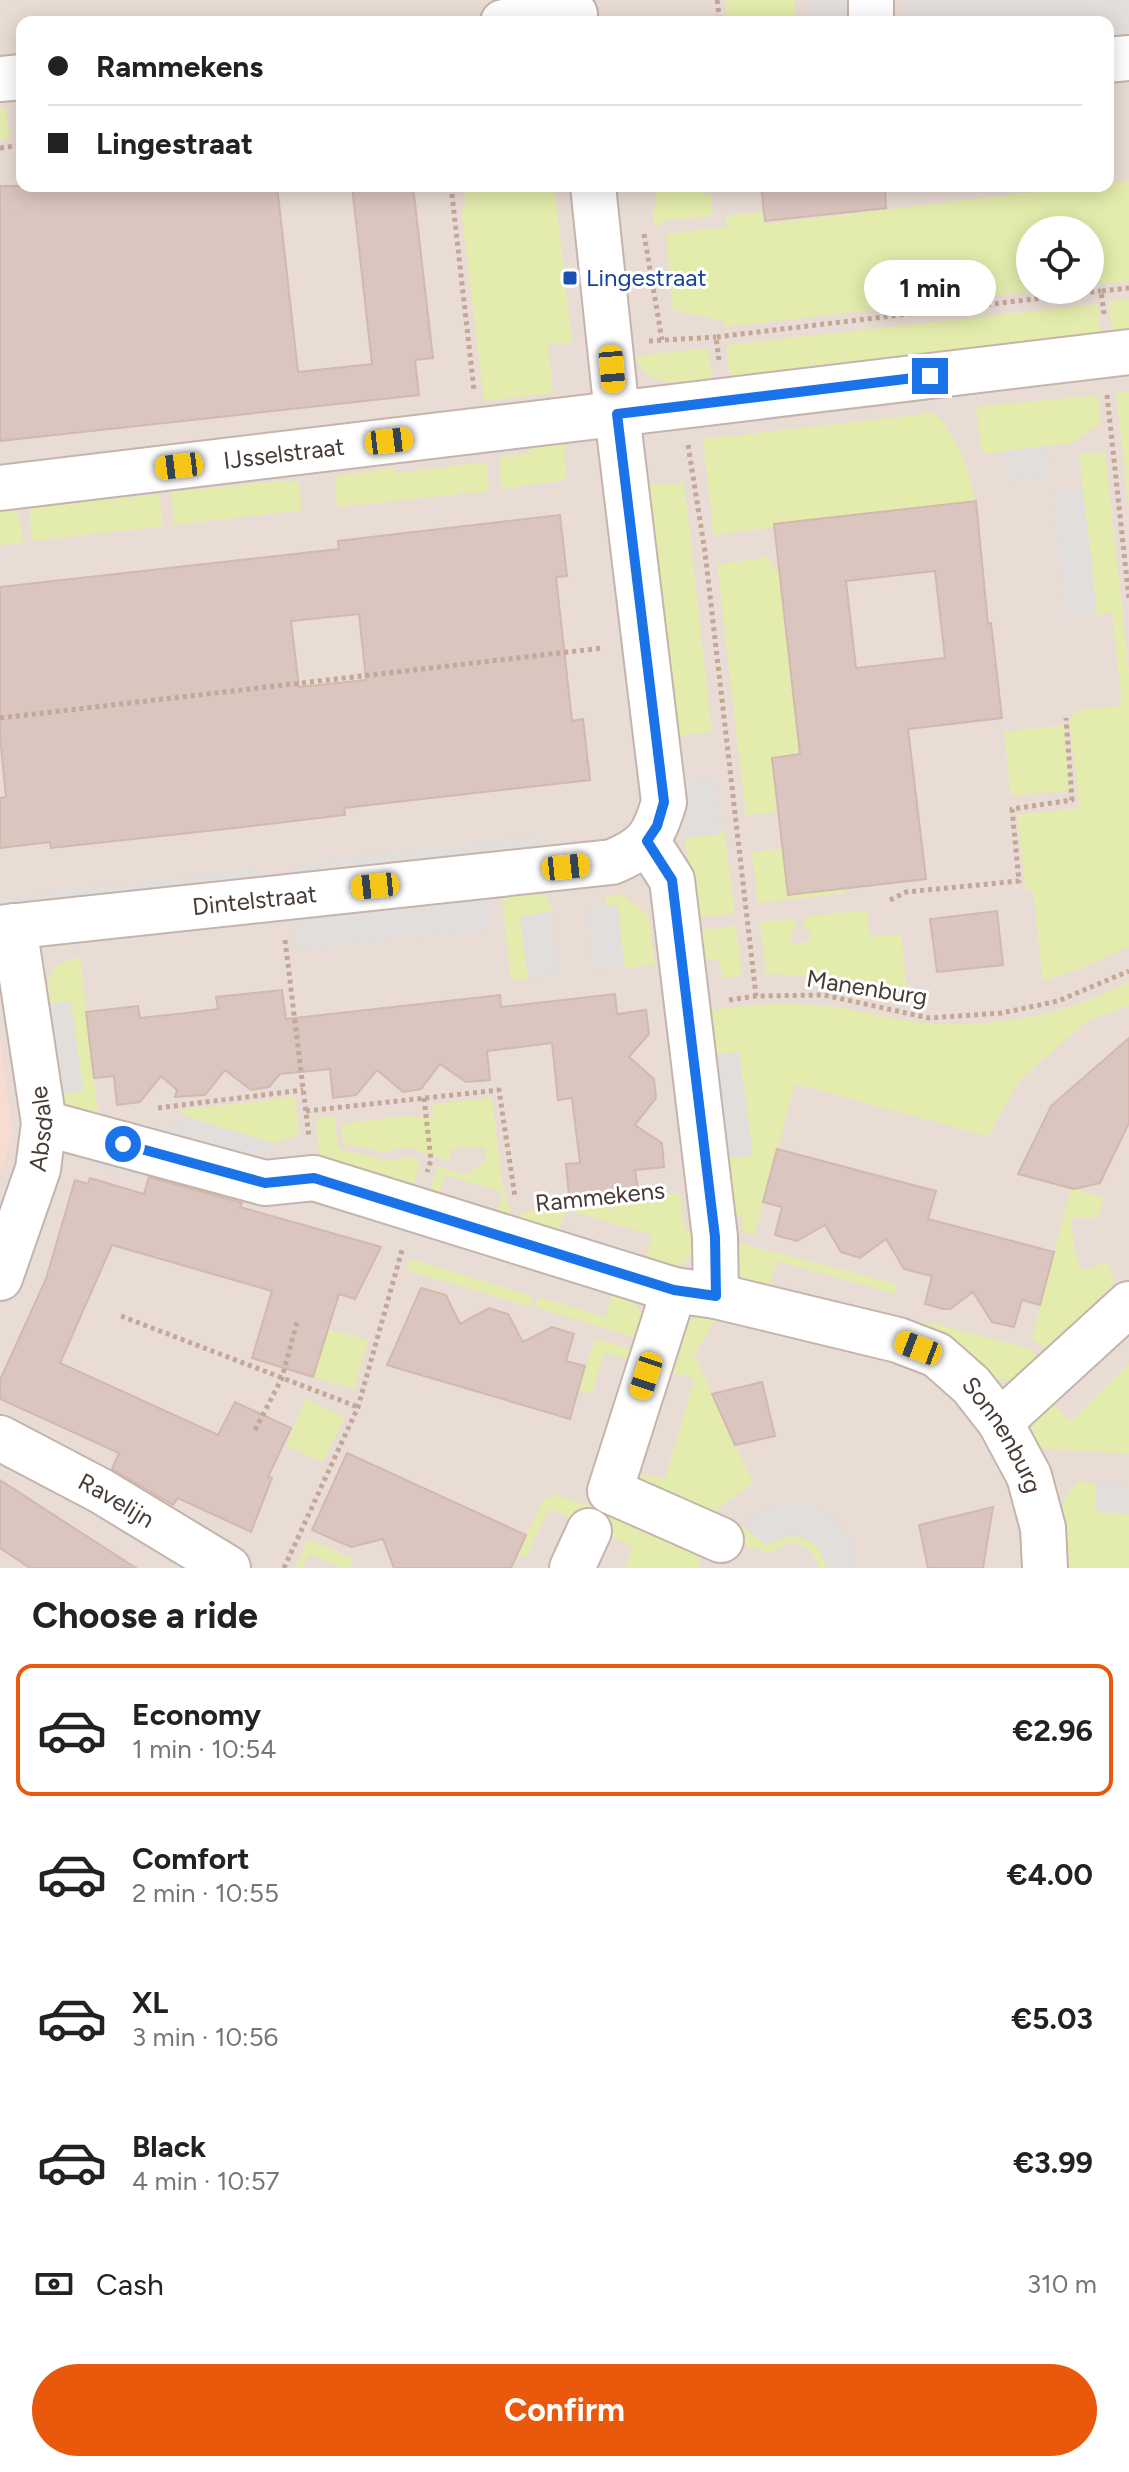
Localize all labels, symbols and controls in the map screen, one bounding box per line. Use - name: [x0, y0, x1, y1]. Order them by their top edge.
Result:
- text: Rammekens: [96, 48, 263, 85]
- text: Lingestraat: [96, 125, 253, 162]
- map controls: [1016, 216, 1104, 304]
- button: locate: [1016, 216, 1104, 304]
- callout: 1 min: [864, 260, 996, 316]
- place label: Lingestraat: [586, 263, 707, 292]
- marker: Lingestraat: [561, 269, 579, 287]
- text: 1 min: [899, 272, 961, 304]
- car: [598, 344, 626, 394]
- route end: [912, 358, 948, 394]
- car: [364, 426, 414, 456]
- street label: IJsselstraat: [222, 432, 346, 475]
- car: [154, 451, 204, 481]
- car: [541, 853, 591, 881]
- car: [350, 872, 400, 900]
- street label: Dintelstraat: [191, 879, 318, 921]
- street label: Manenburg: [805, 964, 930, 1011]
- street label: Absdale: [23, 1084, 59, 1173]
- route start: [105, 1126, 141, 1162]
- street label: Rammekens: [534, 1175, 666, 1218]
- car: [891, 1328, 945, 1368]
- car: [627, 1349, 665, 1403]
- street label: Sonnenburg: [956, 1371, 1048, 1496]
- street label: Ravelijn: [74, 1467, 160, 1534]
- text: Choose a ride: [32, 1594, 258, 1637]
- icon: car: [36, 1694, 108, 1766]
- text: Economy: [132, 1696, 261, 1733]
- text: €2.96: [1013, 1712, 1093, 1749]
- text: 1 min · 10:54: [132, 1733, 276, 1765]
- icon: car: [36, 1838, 108, 1910]
- text: Comfort: [132, 1840, 250, 1877]
- text: €4.00: [1007, 1856, 1093, 1893]
- text: 2 min · 10:55: [132, 1877, 279, 1909]
- icon: car: [36, 1982, 108, 2054]
- text: XL: [132, 1984, 168, 2021]
- text: €5.03: [1011, 2000, 1093, 2037]
- text: 3 min · 10:56: [132, 2021, 278, 2053]
- icon: car: [36, 2126, 108, 2198]
- text: Black: [132, 2128, 206, 2165]
- text: €3.99: [1013, 2144, 1093, 2181]
- text: 4 min · 10:57: [132, 2165, 280, 2197]
- icon: cash: [32, 2262, 76, 2306]
- text: Cash: [96, 2266, 164, 2303]
- text: 310 m: [1027, 2268, 1097, 2300]
- button: Confirm: [32, 2364, 1097, 2456]

